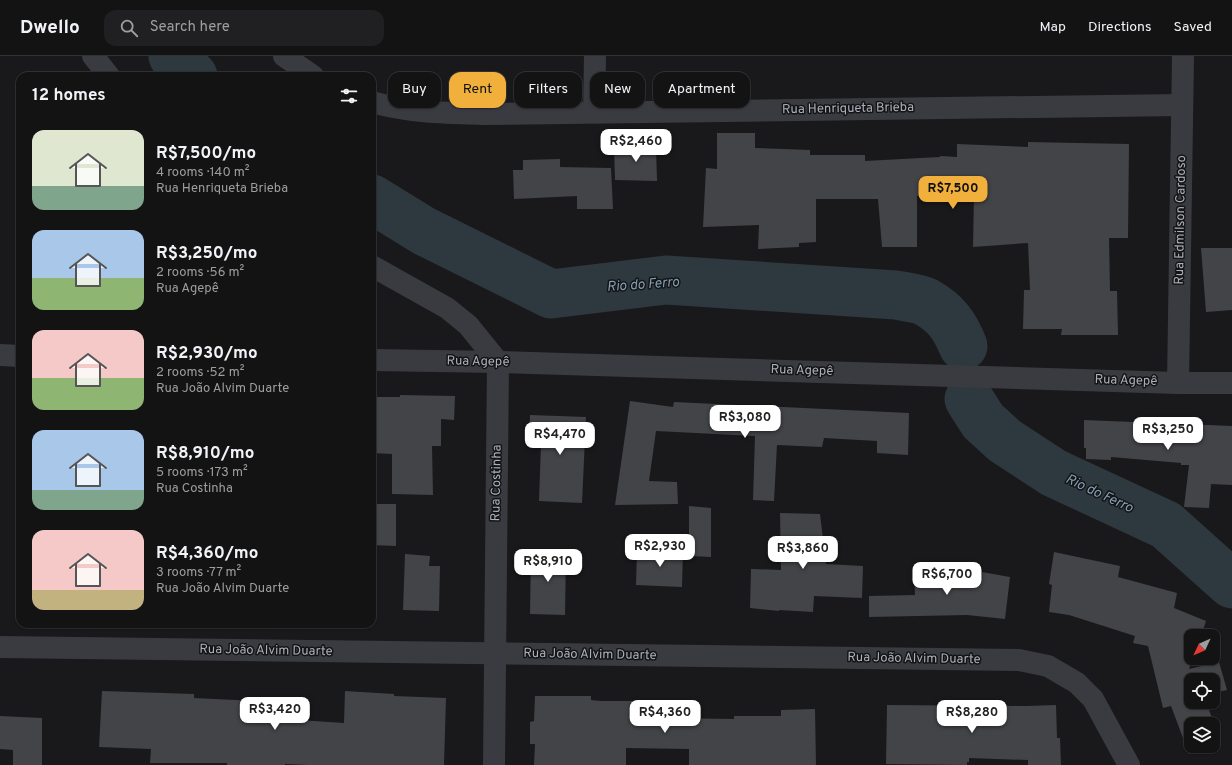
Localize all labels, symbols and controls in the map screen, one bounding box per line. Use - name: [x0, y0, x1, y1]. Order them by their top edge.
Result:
- search box: [104, 10, 384, 46]
- text: Dwello: [20, 16, 80, 40]
- icon: search: [118, 17, 140, 39]
- text: Search here: [150, 18, 230, 37]
- text: Map: [1040, 19, 1066, 36]
- text: Directions: [1088, 19, 1152, 36]
- text: Saved: [1174, 19, 1212, 36]
- chip: Buy: [388, 72, 441, 108]
- chip: Rent: [449, 72, 506, 108]
- chip: Filters: [514, 72, 582, 108]
- chip: New: [590, 72, 645, 108]
- chip: Apartment: [653, 72, 750, 108]
- text: 12 homes: [32, 85, 106, 107]
- icon: filters: [338, 85, 360, 107]
- street label: Rua Henriqueta Brieba: [782, 100, 914, 118]
- pin: R$2,460: [599, 129, 673, 163]
- text: R$2,460: [610, 134, 662, 150]
- text: R$7,500/mo: [156, 143, 256, 165]
- icon: home: [64, 146, 112, 194]
- street label: Rua Edmilson Cardoso: [1172, 155, 1190, 285]
- text: 4 rooms · 140 m²: [156, 165, 250, 181]
- pin: R$7,500: [916, 176, 990, 210]
- text: Rua Henriqueta Brieba: [156, 181, 288, 197]
- text: R$7,500: [928, 181, 978, 197]
- text: R$3,250/mo: [156, 243, 257, 265]
- icon: home: [64, 246, 112, 294]
- text: 2 rooms · 56 m²: [156, 265, 244, 281]
- water label: Rio do Ferro: [606, 274, 680, 296]
- text: Rua Agepê: [156, 281, 219, 297]
- text: R$2,930/mo: [156, 343, 258, 365]
- icon: home: [64, 346, 112, 394]
- street label: Rua Agepê: [446, 353, 510, 371]
- street label: Rua Agepê: [770, 362, 834, 380]
- text: 2 rooms · 52 m²: [156, 365, 244, 381]
- street label: Rua Agepê: [1094, 372, 1158, 390]
- text: Rua João Alvim Duarte: [156, 381, 289, 397]
- pin: R$3,080: [708, 405, 782, 439]
- text: R$3,080: [719, 410, 771, 426]
- pin: R$3,250: [1131, 417, 1205, 451]
- pin: R$4,470: [523, 422, 597, 456]
- text: R$3,250: [1142, 422, 1194, 438]
- text: R$4,470: [534, 427, 586, 443]
- text: R$8,910/mo: [156, 443, 254, 465]
- street label: Rua Costinha: [488, 444, 506, 522]
- icon: home: [64, 446, 112, 494]
- text: 5 rooms · 173 m²: [156, 465, 248, 481]
- water label: Rio do Ferro: [1063, 471, 1136, 517]
- text: Rua Costinha: [156, 481, 233, 497]
- pin: R$2,930: [623, 534, 697, 568]
- pin: R$3,860: [766, 536, 840, 570]
- text: R$2,930: [634, 539, 686, 555]
- text: R$3,860: [777, 541, 829, 557]
- text: R$4,360/mo: [156, 543, 258, 565]
- icon: home: [64, 546, 112, 594]
- pin: R$8,910: [511, 549, 585, 583]
- text: R$8,910: [523, 554, 573, 570]
- pin: R$6,700: [910, 562, 984, 596]
- text: 3 rooms · 77 m²: [156, 565, 241, 581]
- text: R$6,700: [921, 567, 973, 583]
- text: Rua João Alvim Duarte: [156, 581, 289, 597]
- north arrow: [1184, 629, 1220, 665]
- map controls: [1184, 629, 1220, 753]
- street label: Rua João Alvim Duarte: [199, 642, 333, 660]
- street label: Rua João Alvim Duarte: [523, 646, 657, 664]
- street label: Rua João Alvim Duarte: [847, 650, 981, 668]
- button: locate: [1184, 673, 1220, 709]
- pin: R$3,420: [238, 697, 312, 731]
- pin: R$4,360: [628, 700, 702, 734]
- pin: R$8,280: [935, 700, 1009, 734]
- text: R$3,420: [249, 702, 301, 718]
- text: R$4,360: [639, 705, 691, 721]
- text: R$8,280: [946, 705, 998, 721]
- button: layers: [1184, 717, 1220, 753]

